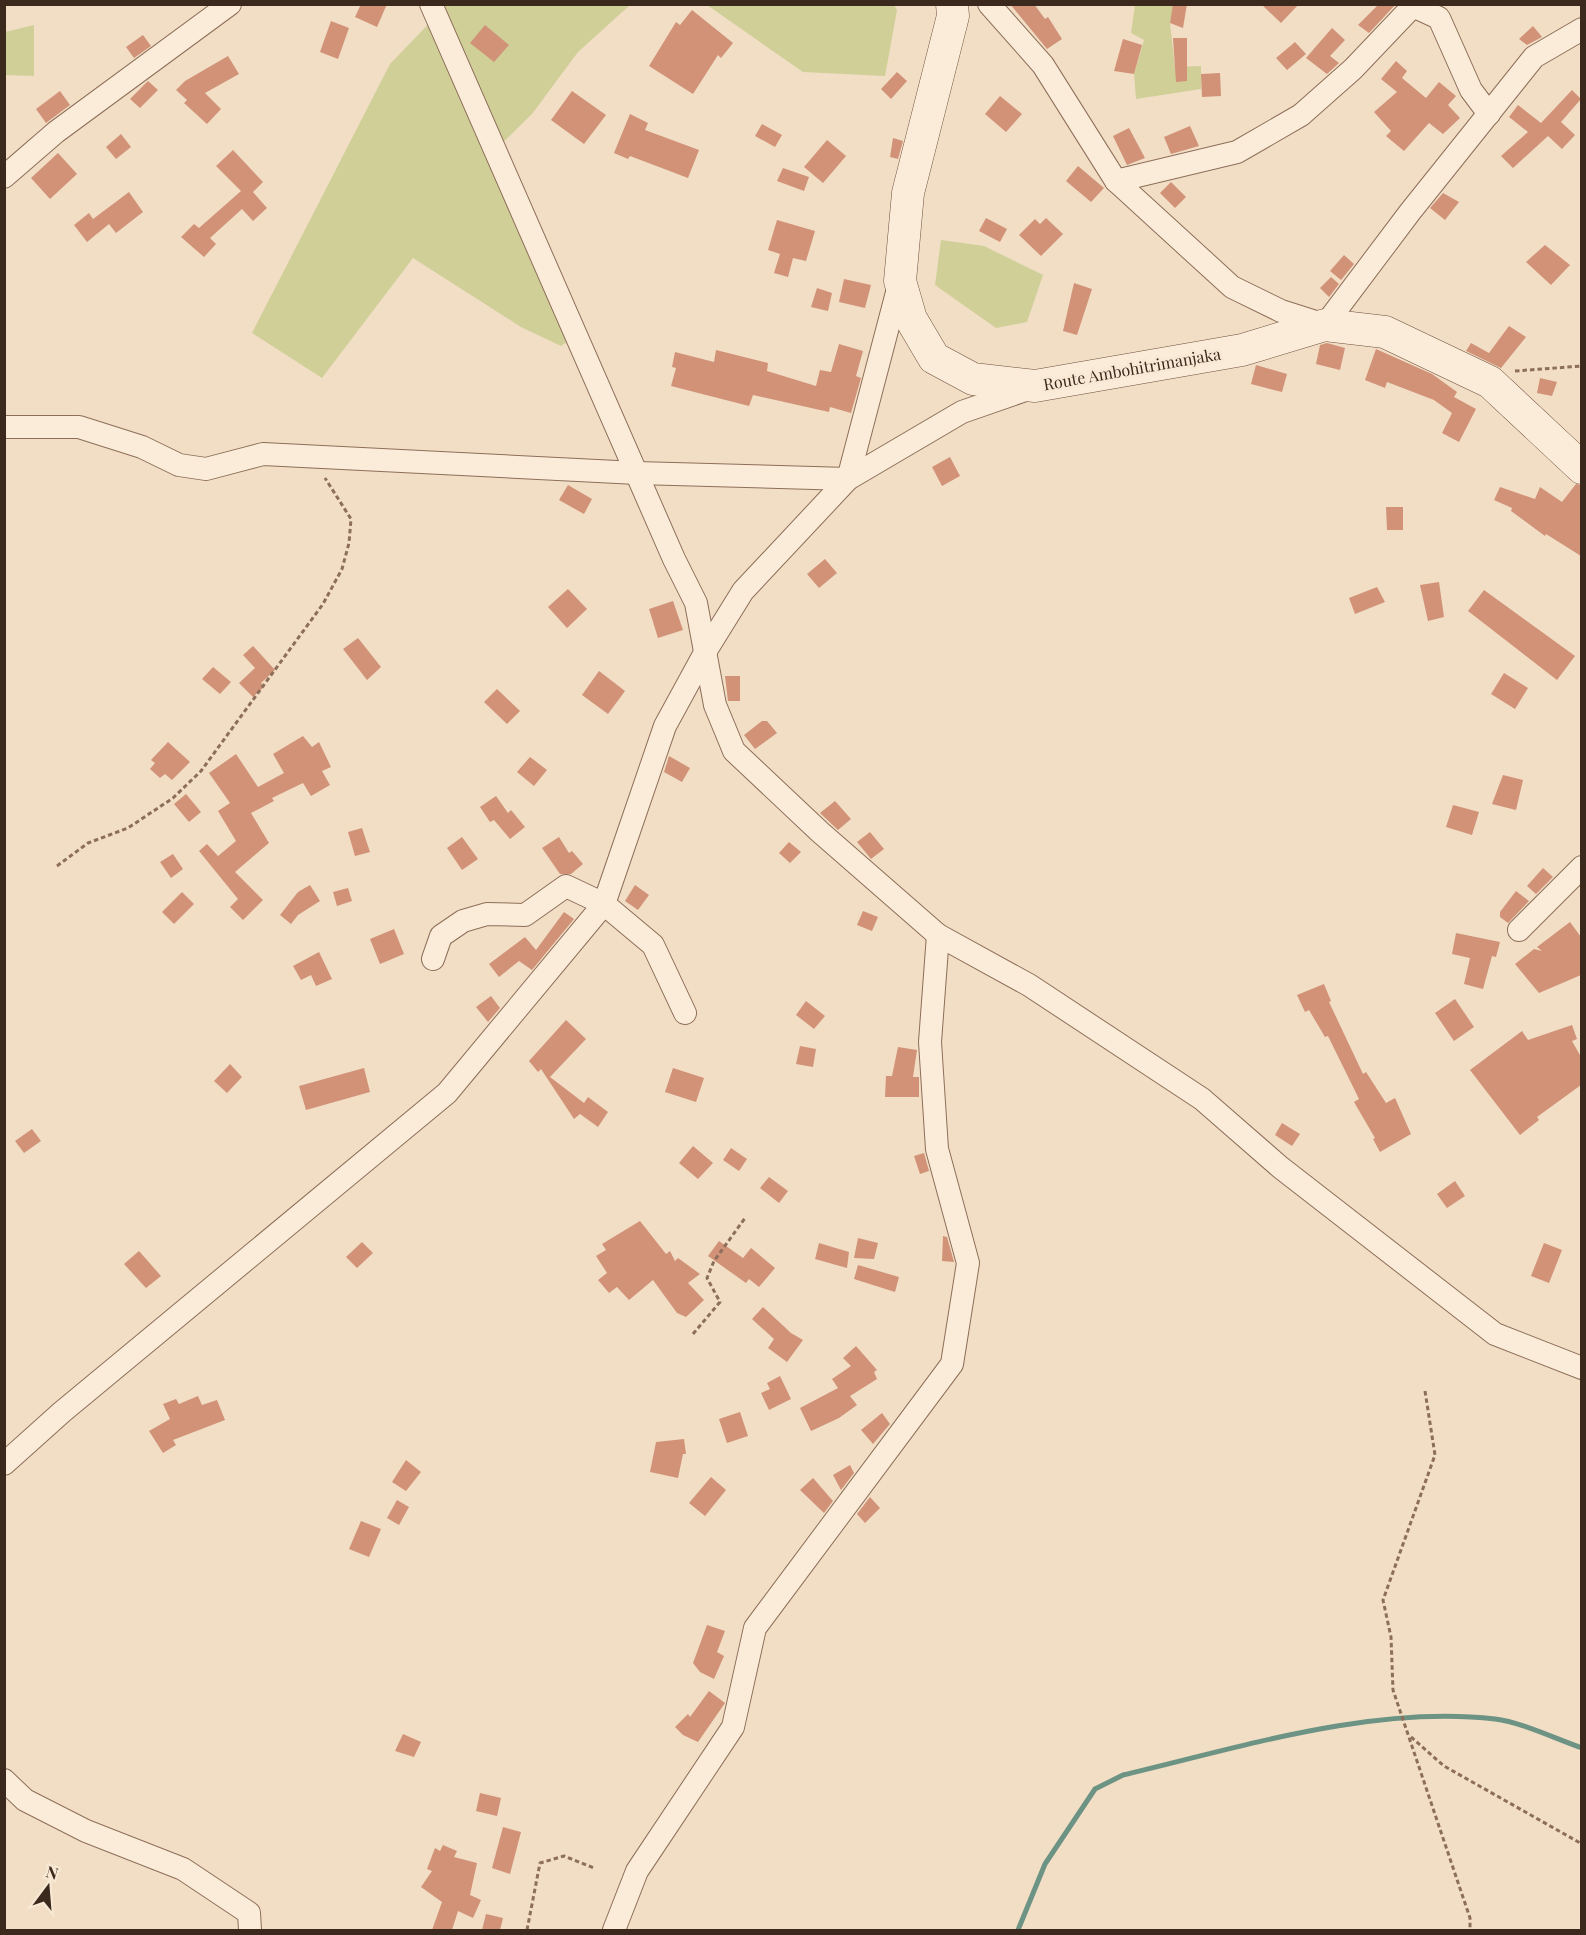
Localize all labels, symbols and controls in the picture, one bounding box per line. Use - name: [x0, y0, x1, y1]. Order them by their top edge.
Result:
- street label: Route Ambohitrimanjaka: [1042, 343, 1222, 394]
- north arrow: [18, 1857, 78, 1917]
- text: N: [44, 1860, 61, 1884]

